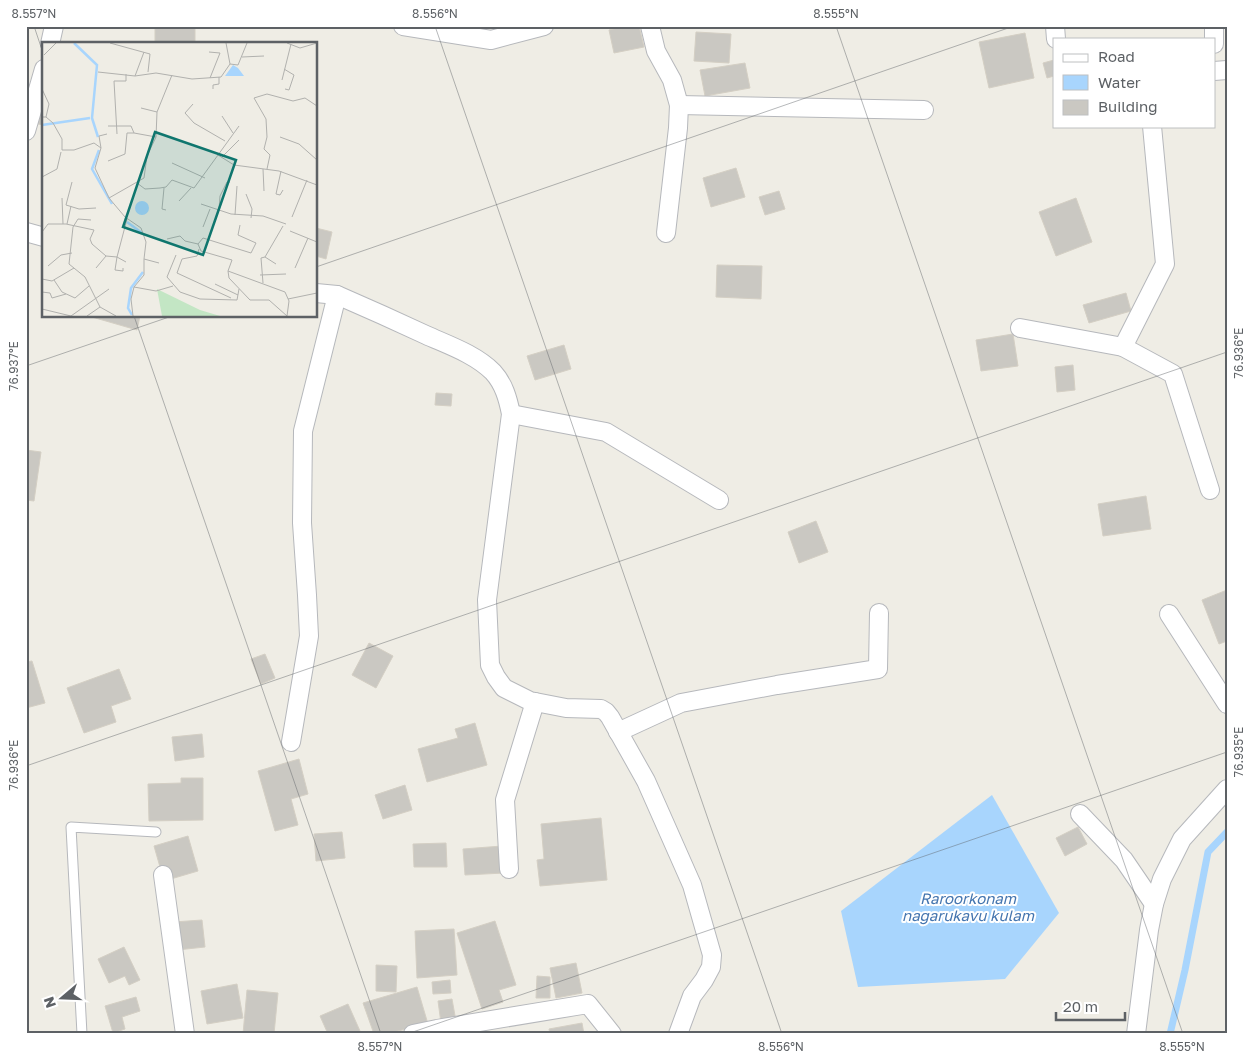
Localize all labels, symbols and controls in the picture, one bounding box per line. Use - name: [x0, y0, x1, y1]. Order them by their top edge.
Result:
- text: 8.557°N: [11, 6, 57, 21]
- text: 8.556°N: [412, 6, 458, 21]
- text: 8.555°N: [813, 6, 859, 21]
- legend: [1053, 38, 1216, 128]
- inset map: [42, 42, 318, 318]
- text: Road: [1098, 47, 1135, 65]
- text: Water: [1098, 73, 1141, 91]
- text: Building: [1098, 97, 1158, 115]
- text: 76.936°E: [1231, 328, 1246, 378]
- text: 76.937°E: [6, 341, 21, 391]
- text: 76.935°E: [1231, 727, 1246, 777]
- text: 76.936°E: [6, 740, 21, 790]
- water label: Raroorkonam nagarukavu kulam: [902, 889, 1035, 925]
- north arrow: [38, 972, 88, 1022]
- scale bar: [1056, 990, 1124, 1022]
- text: N: [39, 995, 59, 1010]
- text: 20 m: [1063, 997, 1098, 1015]
- text: 8.557°N: [357, 1039, 403, 1054]
- text: 8.556°N: [758, 1039, 804, 1054]
- text: 8.555°N: [1159, 1039, 1205, 1054]

